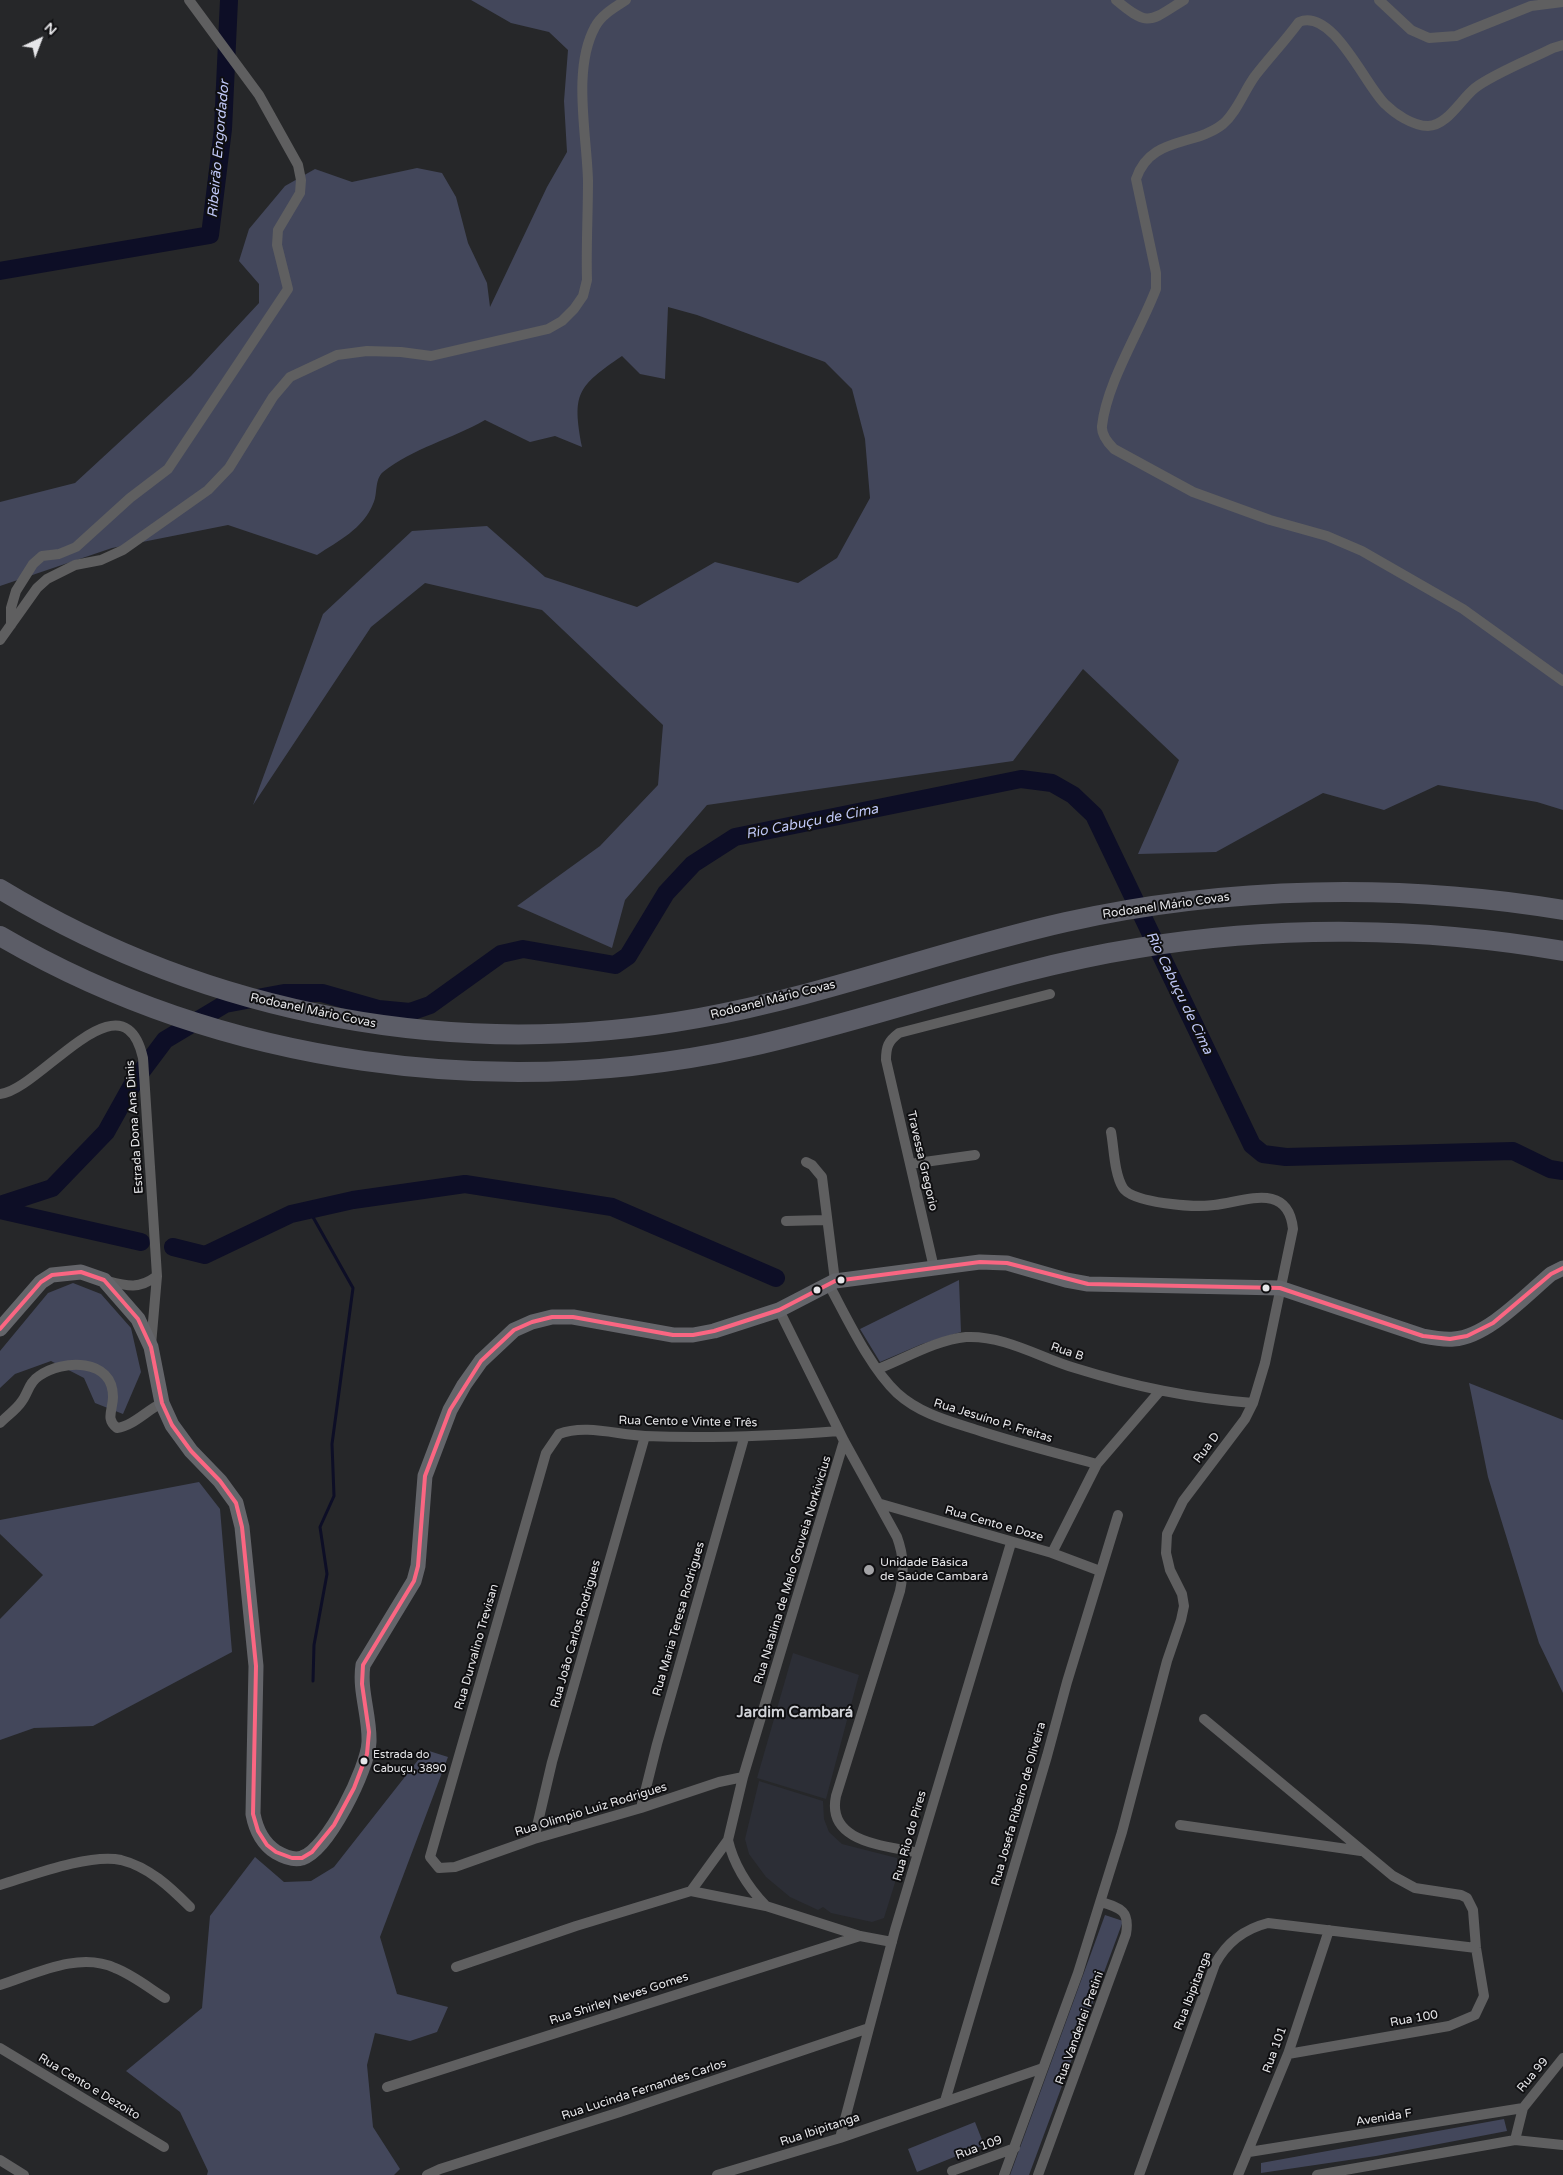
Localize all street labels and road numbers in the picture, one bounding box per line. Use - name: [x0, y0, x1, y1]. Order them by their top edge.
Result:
- street label: Rodoanel Mário Covas: [1102, 890, 1230, 922]
- street label: Rodoanel Mário Covas: [709, 978, 837, 1022]
- street label: Rodoanel Mário Covas: [249, 991, 377, 1031]
- street label: Estrada Dona Ana Dinis: [123, 1060, 147, 1194]
- street label: Travessa Gregorio: [903, 1110, 941, 1212]
- street label: Rua B: [1049, 1340, 1085, 1364]
- street label: Rua Jesuíno P. Freitas: [932, 1396, 1054, 1446]
- street label: Rua Cento e Vinte e Três: [618, 1414, 758, 1430]
- street label: Rua D: [1191, 1430, 1223, 1466]
- street label: Rua Natalina de Melo Gouveia Norkivicius: [751, 1454, 835, 1686]
- street label: Rua Cento e Doze: [943, 1503, 1045, 1545]
- street label: Rua Maria Teresa Rodrigues: [650, 1540, 708, 1698]
- street label: Rua João Carlos Rodrigues: [548, 1558, 604, 1710]
- street label: Rua Durvalino Trevisan: [452, 1582, 502, 1712]
- street label: Rua Josefa Ribeiro de Oliveira: [989, 1720, 1049, 1888]
- street label: Rua Olimpio Luiz Rodrigues: [513, 1780, 669, 1840]
- street label: Rua Rio do Pires: [890, 1789, 930, 1883]
- street label: Rua Ibipitanga: [1171, 1950, 1215, 2032]
- street label: Rua Vanderlei Pretini: [1053, 1969, 1107, 2087]
- street label: Rua Shirley Neves Gomes: [548, 1970, 690, 2028]
- street label: Rua 100: [1389, 2008, 1439, 2030]
- street label: Rua 101: [1260, 2025, 1290, 2075]
- street label: Rua Cento e Dezoito: [35, 2051, 143, 2123]
- street label: Rua 99: [1514, 2055, 1552, 2095]
- street label: Rua Lucinda Fernandes Carlos: [560, 2056, 728, 2124]
- street label: Avenida F: [1355, 2106, 1413, 2130]
- street label: Rua Ibipitanga: [778, 2110, 862, 2150]
- street label: Rua 109: [954, 2133, 1004, 2163]

